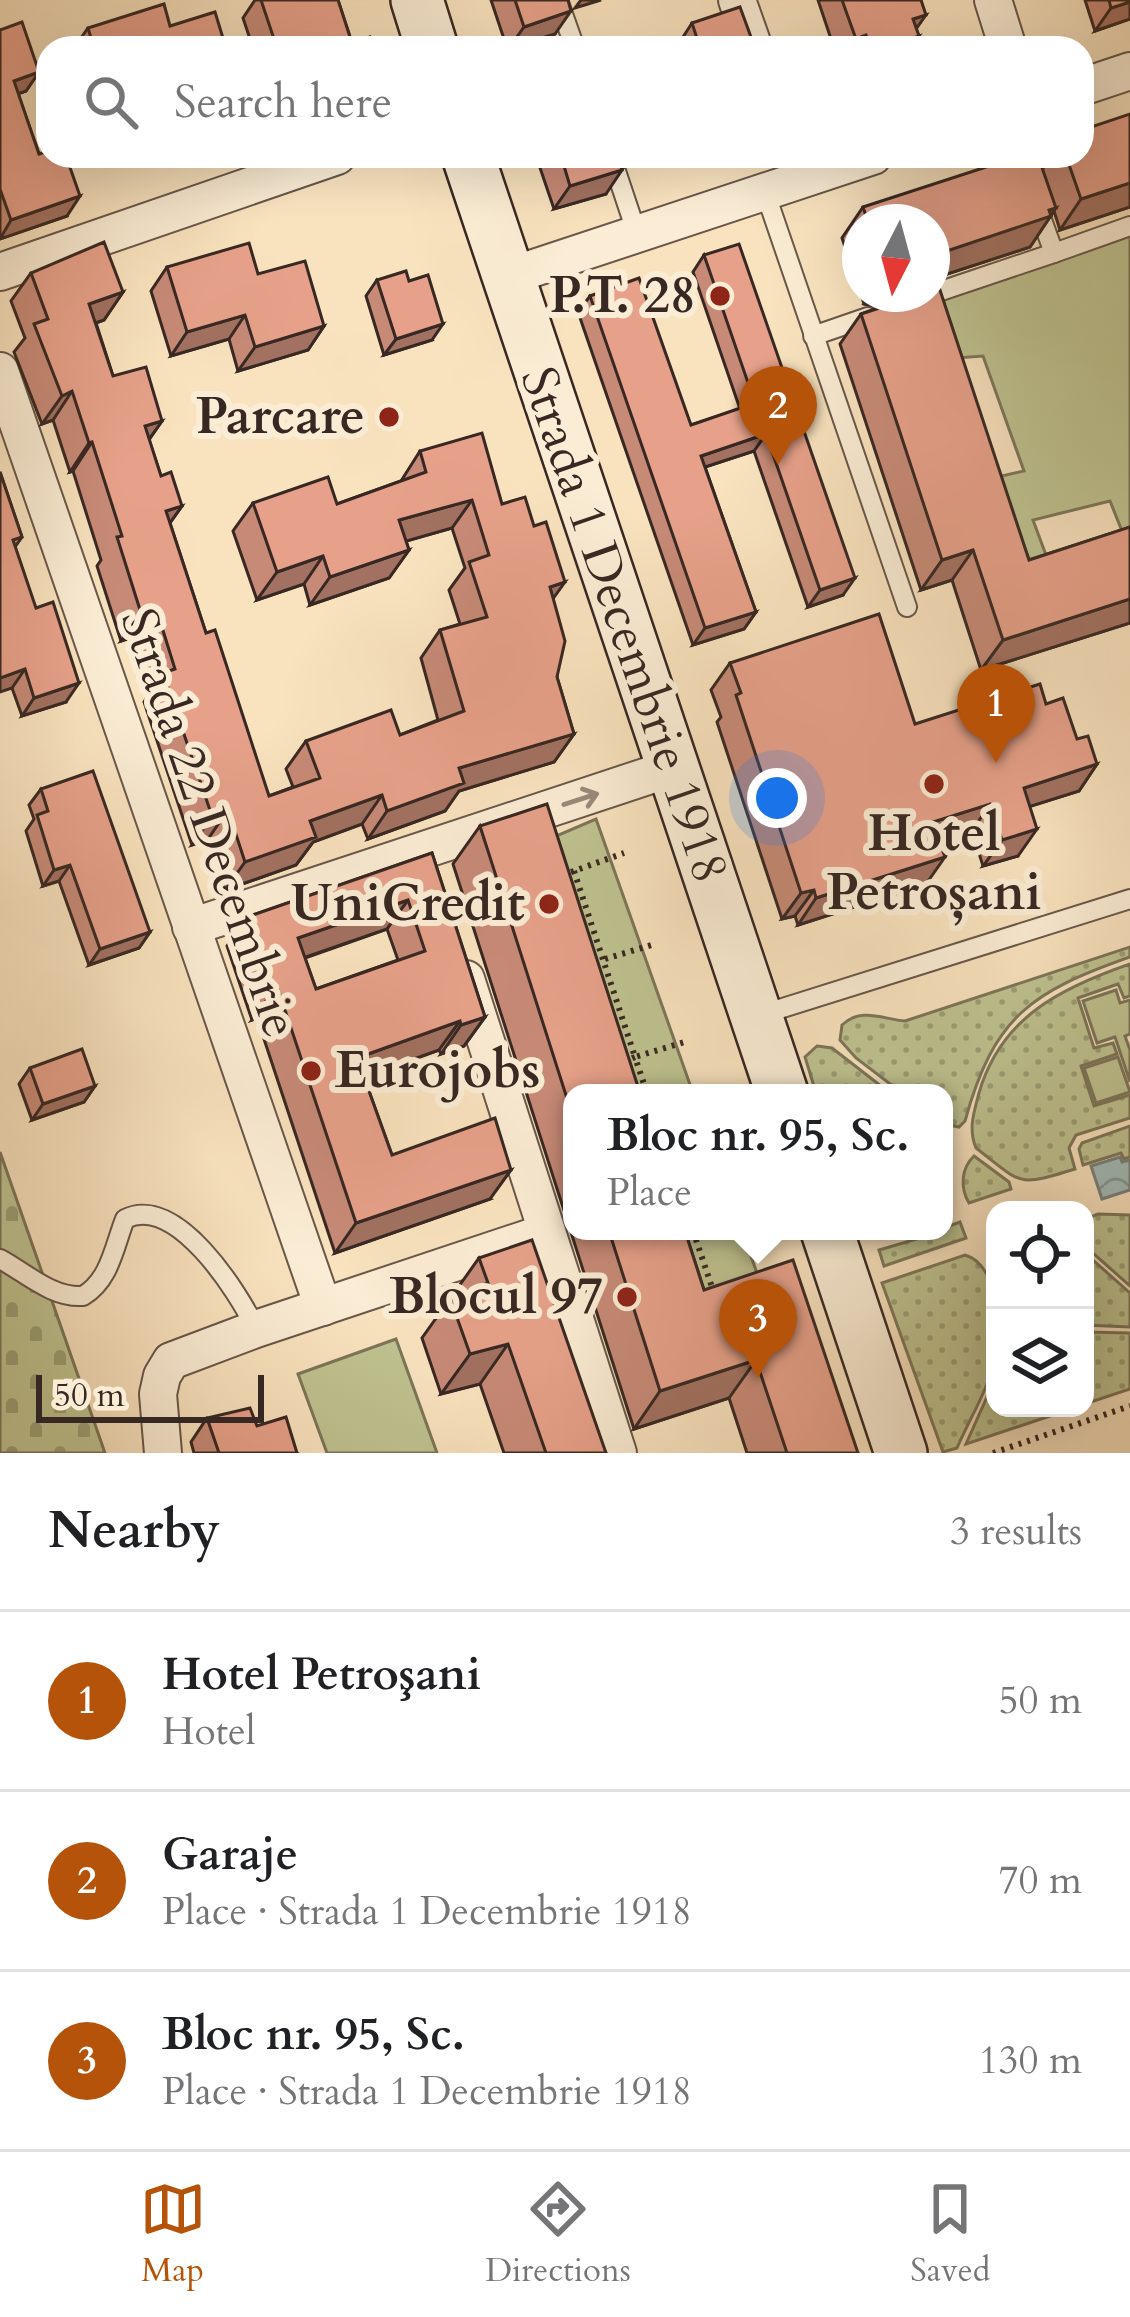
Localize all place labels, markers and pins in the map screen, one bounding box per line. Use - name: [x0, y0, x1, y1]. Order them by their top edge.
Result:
- place label: P.T. 28: [549, 261, 696, 331]
- marker: P.T. 28: [707, 283, 733, 309]
- pin: 2: [739, 366, 817, 465]
- place label: Parcare: [196, 382, 365, 452]
- marker: Parcare: [376, 404, 402, 430]
- pin: 1: [957, 664, 1035, 763]
- marker: Hotel Petroșani: [921, 771, 947, 797]
- place label: Hotel Petroșani: [826, 799, 1042, 928]
- place label: UniCredit: [291, 869, 525, 939]
- marker: UniCredit: [536, 891, 562, 917]
- place label: Eurojobs: [335, 1036, 540, 1106]
- marker: Eurojobs: [298, 1058, 324, 1084]
- place label: Blocul 97: [388, 1262, 603, 1332]
- pin: 3: [719, 1279, 797, 1378]
- marker: Blocul 97: [614, 1284, 640, 1310]

